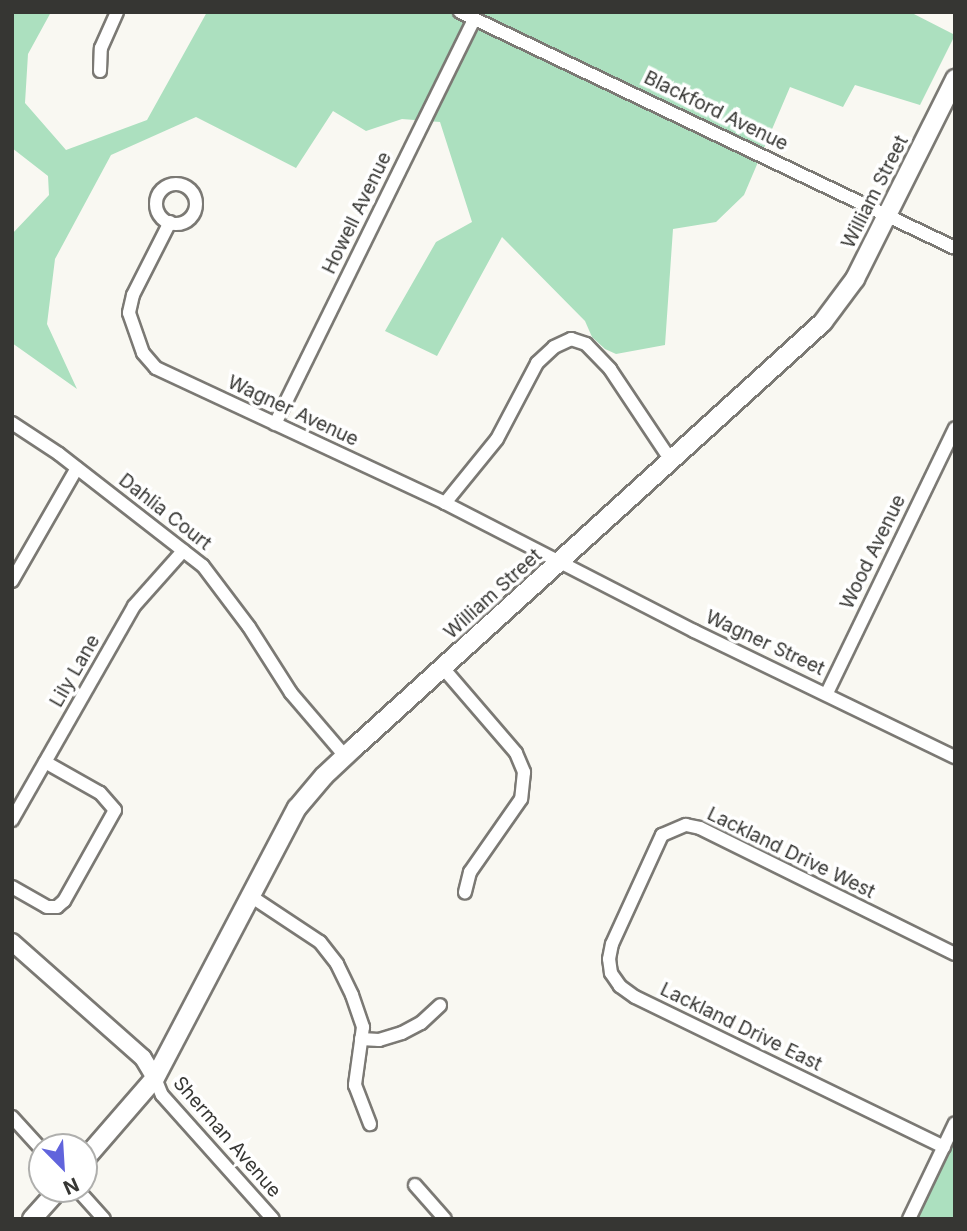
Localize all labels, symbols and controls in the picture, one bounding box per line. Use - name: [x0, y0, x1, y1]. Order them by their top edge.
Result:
- street label: Blackford Avenue: [640, 66, 792, 156]
- street label: William Street: [837, 132, 913, 252]
- street label: Howell Avenue: [318, 148, 396, 278]
- street label: Wagner Avenue: [224, 371, 362, 451]
- street label: Dahlia Court: [114, 469, 216, 555]
- street label: Wood Avenue: [836, 491, 910, 613]
- street label: William Street: [440, 544, 546, 644]
- street label: Wagner Street: [702, 606, 828, 680]
- street label: Lily Lane: [45, 631, 105, 711]
- street label: Lackland Drive West: [703, 802, 879, 904]
- street label: Lackland Drive East: [656, 978, 826, 1076]
- street label: Sherman Avenue: [168, 1072, 286, 1202]
- north arrow: [28, 1133, 98, 1203]
- text: N: [60, 1172, 82, 1199]

